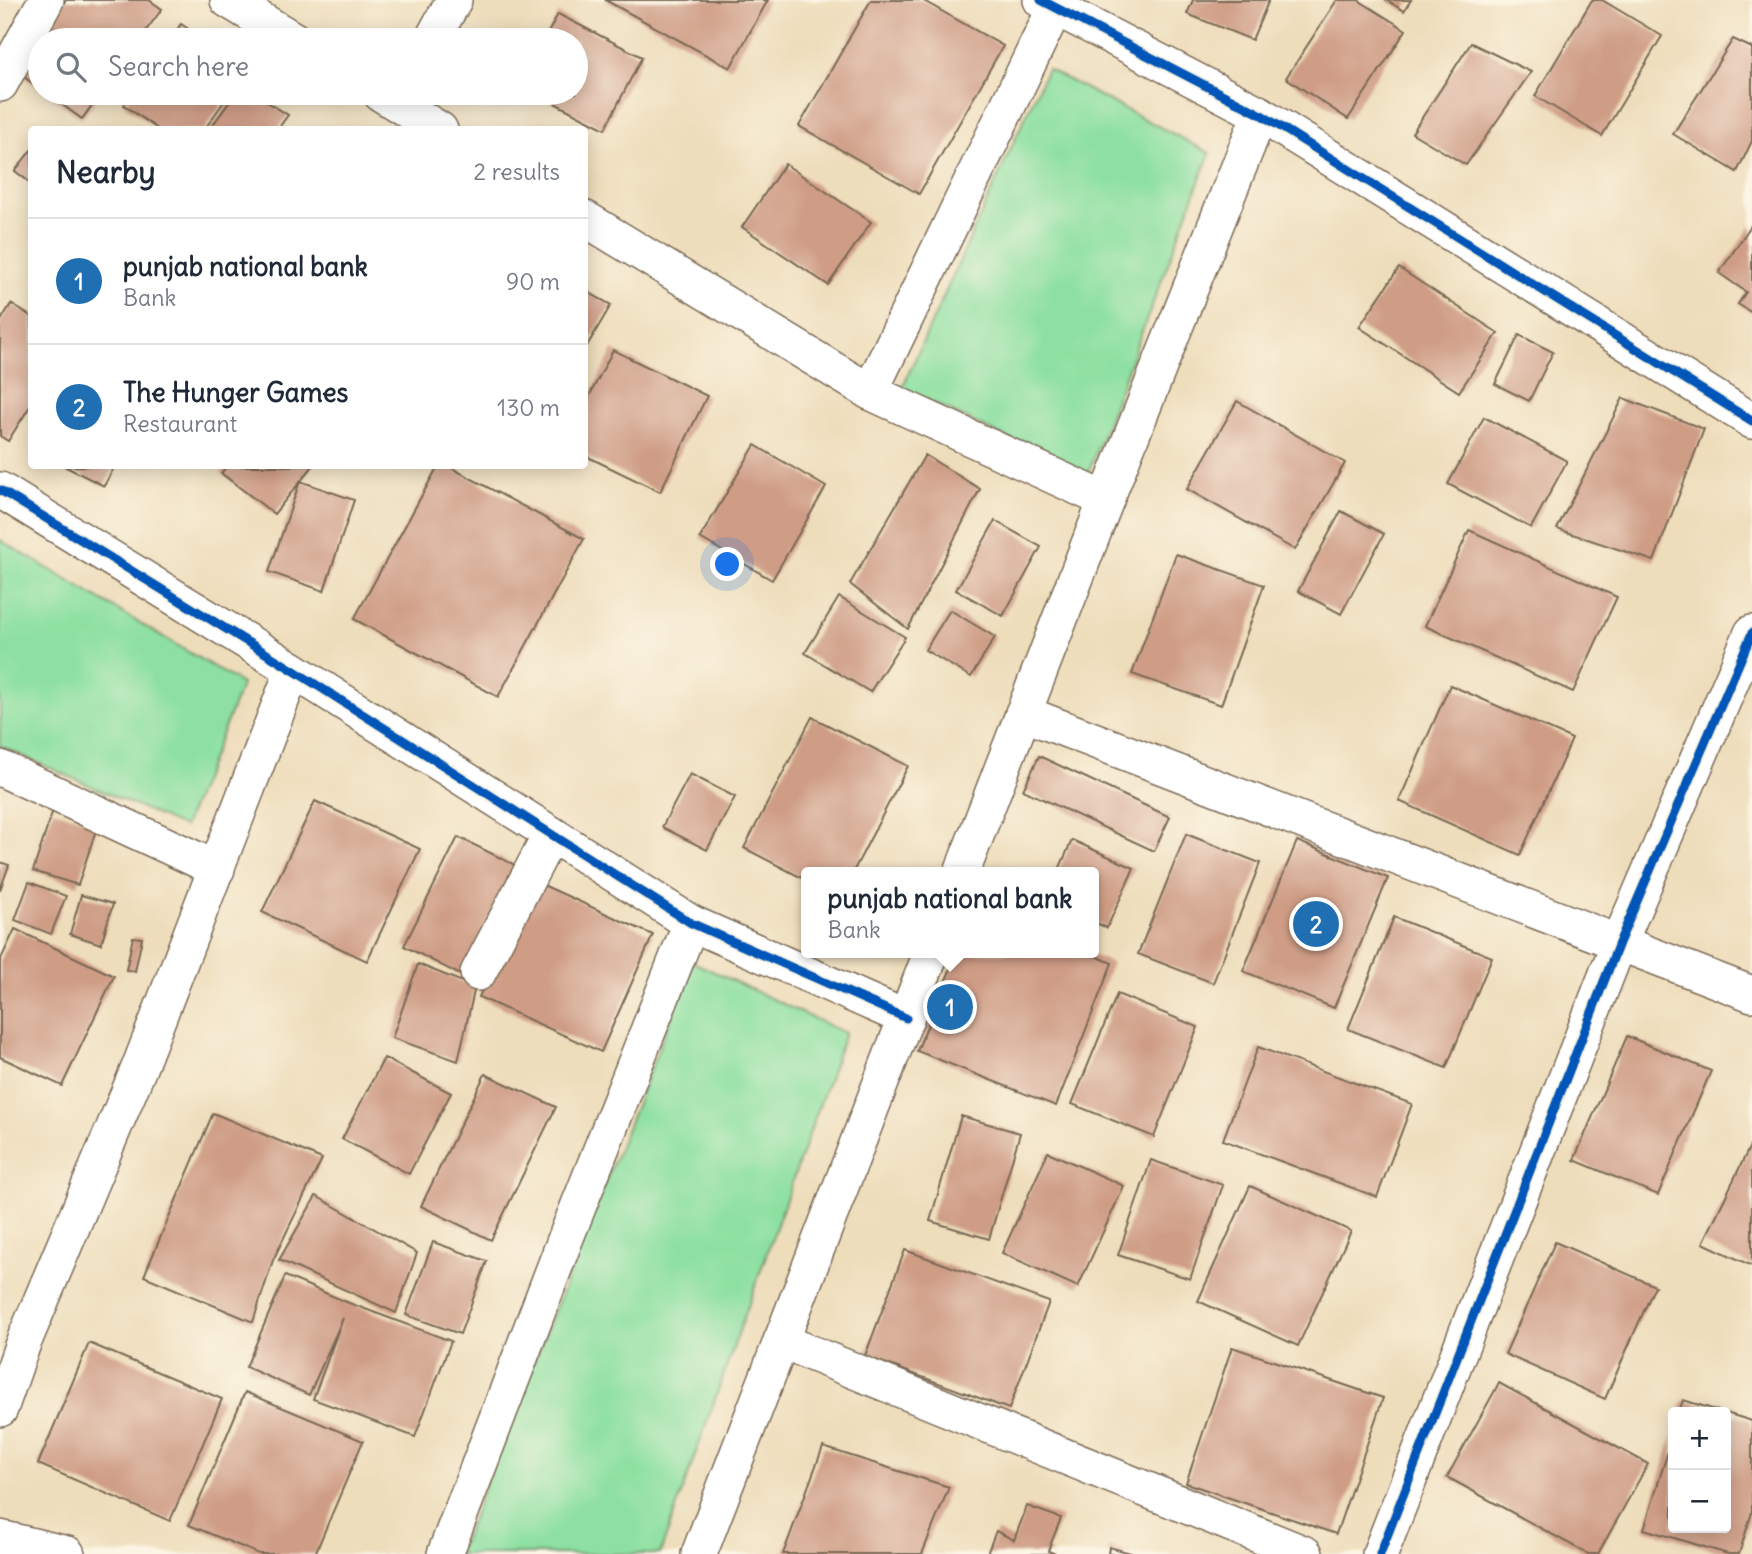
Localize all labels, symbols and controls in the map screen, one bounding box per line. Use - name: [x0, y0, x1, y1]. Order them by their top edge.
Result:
- search box: [28, 28, 588, 105]
- icon: search: [52, 48, 90, 86]
- text: Search here: [108, 50, 249, 83]
- text: Nearby: [56, 153, 156, 191]
- text: 2 results: [474, 157, 560, 186]
- text: punjab national bank: [123, 250, 368, 283]
- text: 1: [74, 267, 84, 296]
- text: 90 m: [506, 267, 560, 296]
- text: Bank: [123, 283, 176, 312]
- text: The Hunger Games: [123, 376, 348, 409]
- text: 2: [73, 393, 85, 422]
- text: 130 m: [497, 393, 560, 422]
- text: Restaurant: [123, 409, 237, 438]
- your location: [710, 547, 744, 581]
- popup: [801, 867, 1099, 958]
- text: punjab national bank: [828, 882, 1072, 915]
- pin: 2: [1293, 898, 1339, 950]
- text: Bank: [828, 915, 881, 944]
- pin: 1: [927, 981, 973, 1033]
- map controls: [1668, 1407, 1731, 1533]
- button: +: [1668, 1407, 1731, 1470]
- button: −: [1668, 1470, 1731, 1533]

